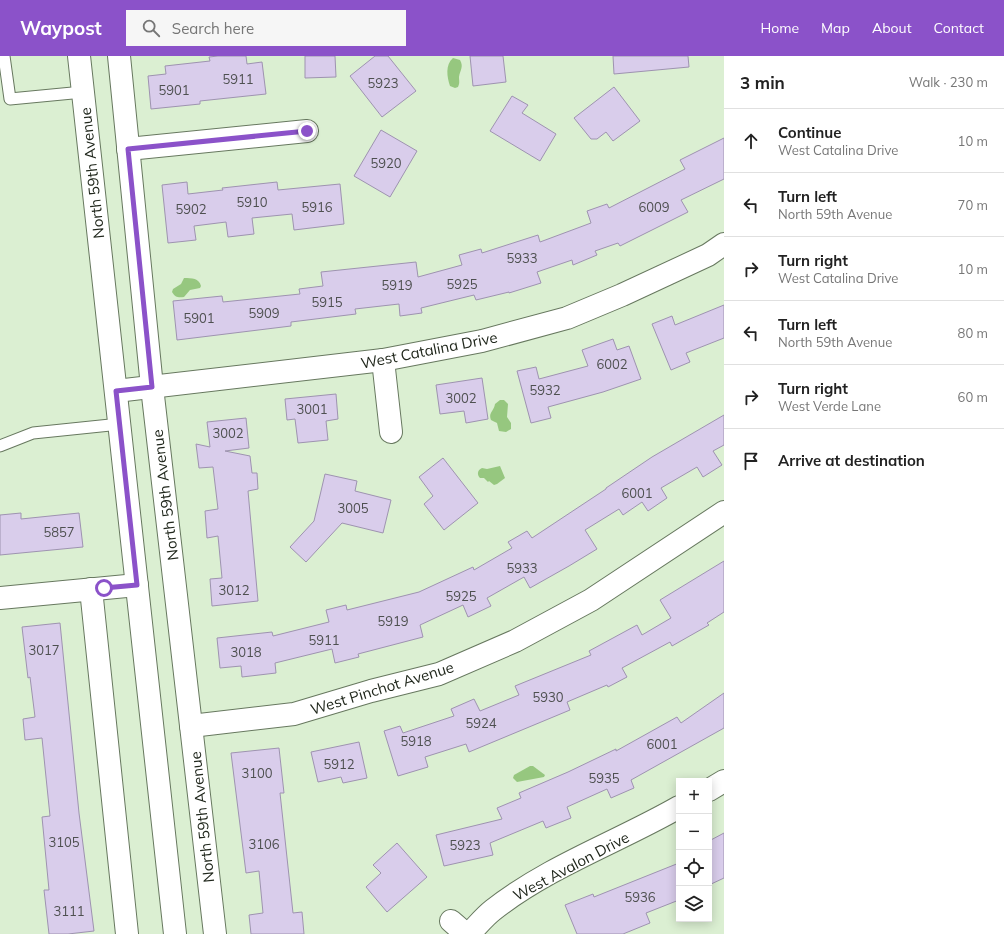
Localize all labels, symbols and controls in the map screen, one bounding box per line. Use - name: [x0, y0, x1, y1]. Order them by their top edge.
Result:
- search box: [126, 10, 406, 46]
- text: Waypost: [20, 16, 102, 40]
- icon: search: [140, 17, 162, 39]
- text: Search here: [172, 19, 254, 38]
- text: Home: [760, 19, 799, 37]
- text: Map: [821, 19, 850, 37]
- text: About: [872, 19, 912, 37]
- text: Contact: [934, 19, 984, 37]
- house number: 5911: [222, 71, 254, 87]
- text: 3 min: [740, 72, 785, 93]
- text: Walk · 230 m: [909, 74, 988, 90]
- house number: 5923: [367, 75, 399, 91]
- house number: 5901: [158, 82, 190, 98]
- street label: North 59th Avenue: [76, 106, 108, 240]
- route end: [298, 122, 316, 140]
- text: Continue: [778, 123, 841, 142]
- icon: ahead: [740, 130, 762, 152]
- text: 10 m: [958, 133, 988, 149]
- text: West Catalina Drive: [778, 142, 898, 158]
- house number: 5920: [370, 155, 402, 171]
- text: Turn left: [778, 187, 837, 206]
- house number: 5910: [236, 194, 268, 210]
- icon: left: [740, 194, 762, 216]
- text: 70 m: [958, 197, 988, 213]
- house number: 5916: [301, 199, 333, 215]
- house number: 6009: [638, 199, 670, 215]
- house number: 5902: [175, 201, 207, 217]
- text: North 59th Avenue: [778, 206, 892, 222]
- house number: 5933: [506, 250, 538, 266]
- text: Turn right: [778, 251, 848, 270]
- icon: right: [740, 258, 762, 280]
- text: 10 m: [958, 261, 988, 277]
- text: West Catalina Drive: [778, 270, 898, 286]
- house number: 5925: [446, 276, 478, 292]
- house number: 5919: [381, 277, 413, 293]
- house number: 5915: [311, 294, 343, 310]
- house number: 5909: [248, 305, 280, 321]
- house number: 5901: [183, 310, 215, 326]
- text: Turn left: [778, 315, 837, 334]
- icon: left: [740, 322, 762, 344]
- text: 80 m: [958, 325, 988, 341]
- street label: West Catalina Drive: [359, 327, 499, 373]
- text: North 59th Avenue: [778, 334, 892, 350]
- house number: 6002: [596, 356, 628, 372]
- text: Turn right: [778, 379, 848, 398]
- house number: 5932: [529, 382, 561, 398]
- icon: right: [740, 386, 762, 408]
- text: 60 m: [958, 389, 988, 405]
- house number: 3002: [445, 390, 477, 406]
- text: West Verde Lane: [778, 398, 881, 414]
- house number: 3001: [296, 401, 328, 417]
- house number: 3002: [212, 425, 244, 441]
- street label: North 59th Avenue: [148, 428, 182, 562]
- icon: arrive: [740, 450, 762, 472]
- text: Arrive at destination: [778, 451, 925, 470]
- house number: 6001: [621, 485, 653, 501]
- house number: 3005: [337, 500, 369, 516]
- house number: 5857: [43, 524, 75, 540]
- house number: 5933: [506, 560, 538, 576]
- route start: [95, 579, 113, 597]
- house number: 3012: [218, 582, 250, 598]
- house number: 5925: [445, 588, 477, 604]
- house number: 5919: [377, 613, 409, 629]
- house number: 5911: [308, 632, 340, 648]
- house number: 3017: [28, 642, 60, 658]
- house number: 3018: [230, 644, 262, 660]
- street label: West Pinchot Avenue: [308, 657, 456, 719]
- house number: 5930: [532, 689, 564, 705]
- house number: 5924: [465, 715, 497, 731]
- house number: 5918: [400, 733, 432, 749]
- house number: 6001: [646, 736, 678, 752]
- street label: North 59th Avenue: [186, 750, 218, 884]
- house number: 5912: [323, 756, 355, 772]
- house number: 3100: [241, 765, 273, 781]
- house number: 5935: [588, 770, 620, 786]
- map controls: [676, 778, 712, 922]
- button: +: [676, 778, 712, 814]
- button: −: [676, 814, 712, 850]
- street label: West Avalon Drive: [510, 827, 632, 905]
- house number: 3105: [48, 834, 80, 850]
- house number: 3106: [248, 836, 280, 852]
- house number: 5923: [449, 837, 481, 853]
- button: locate: [676, 850, 712, 886]
- button: layers: [676, 886, 712, 922]
- house number: 5936: [624, 889, 656, 905]
- house number: 3111: [53, 903, 85, 919]

